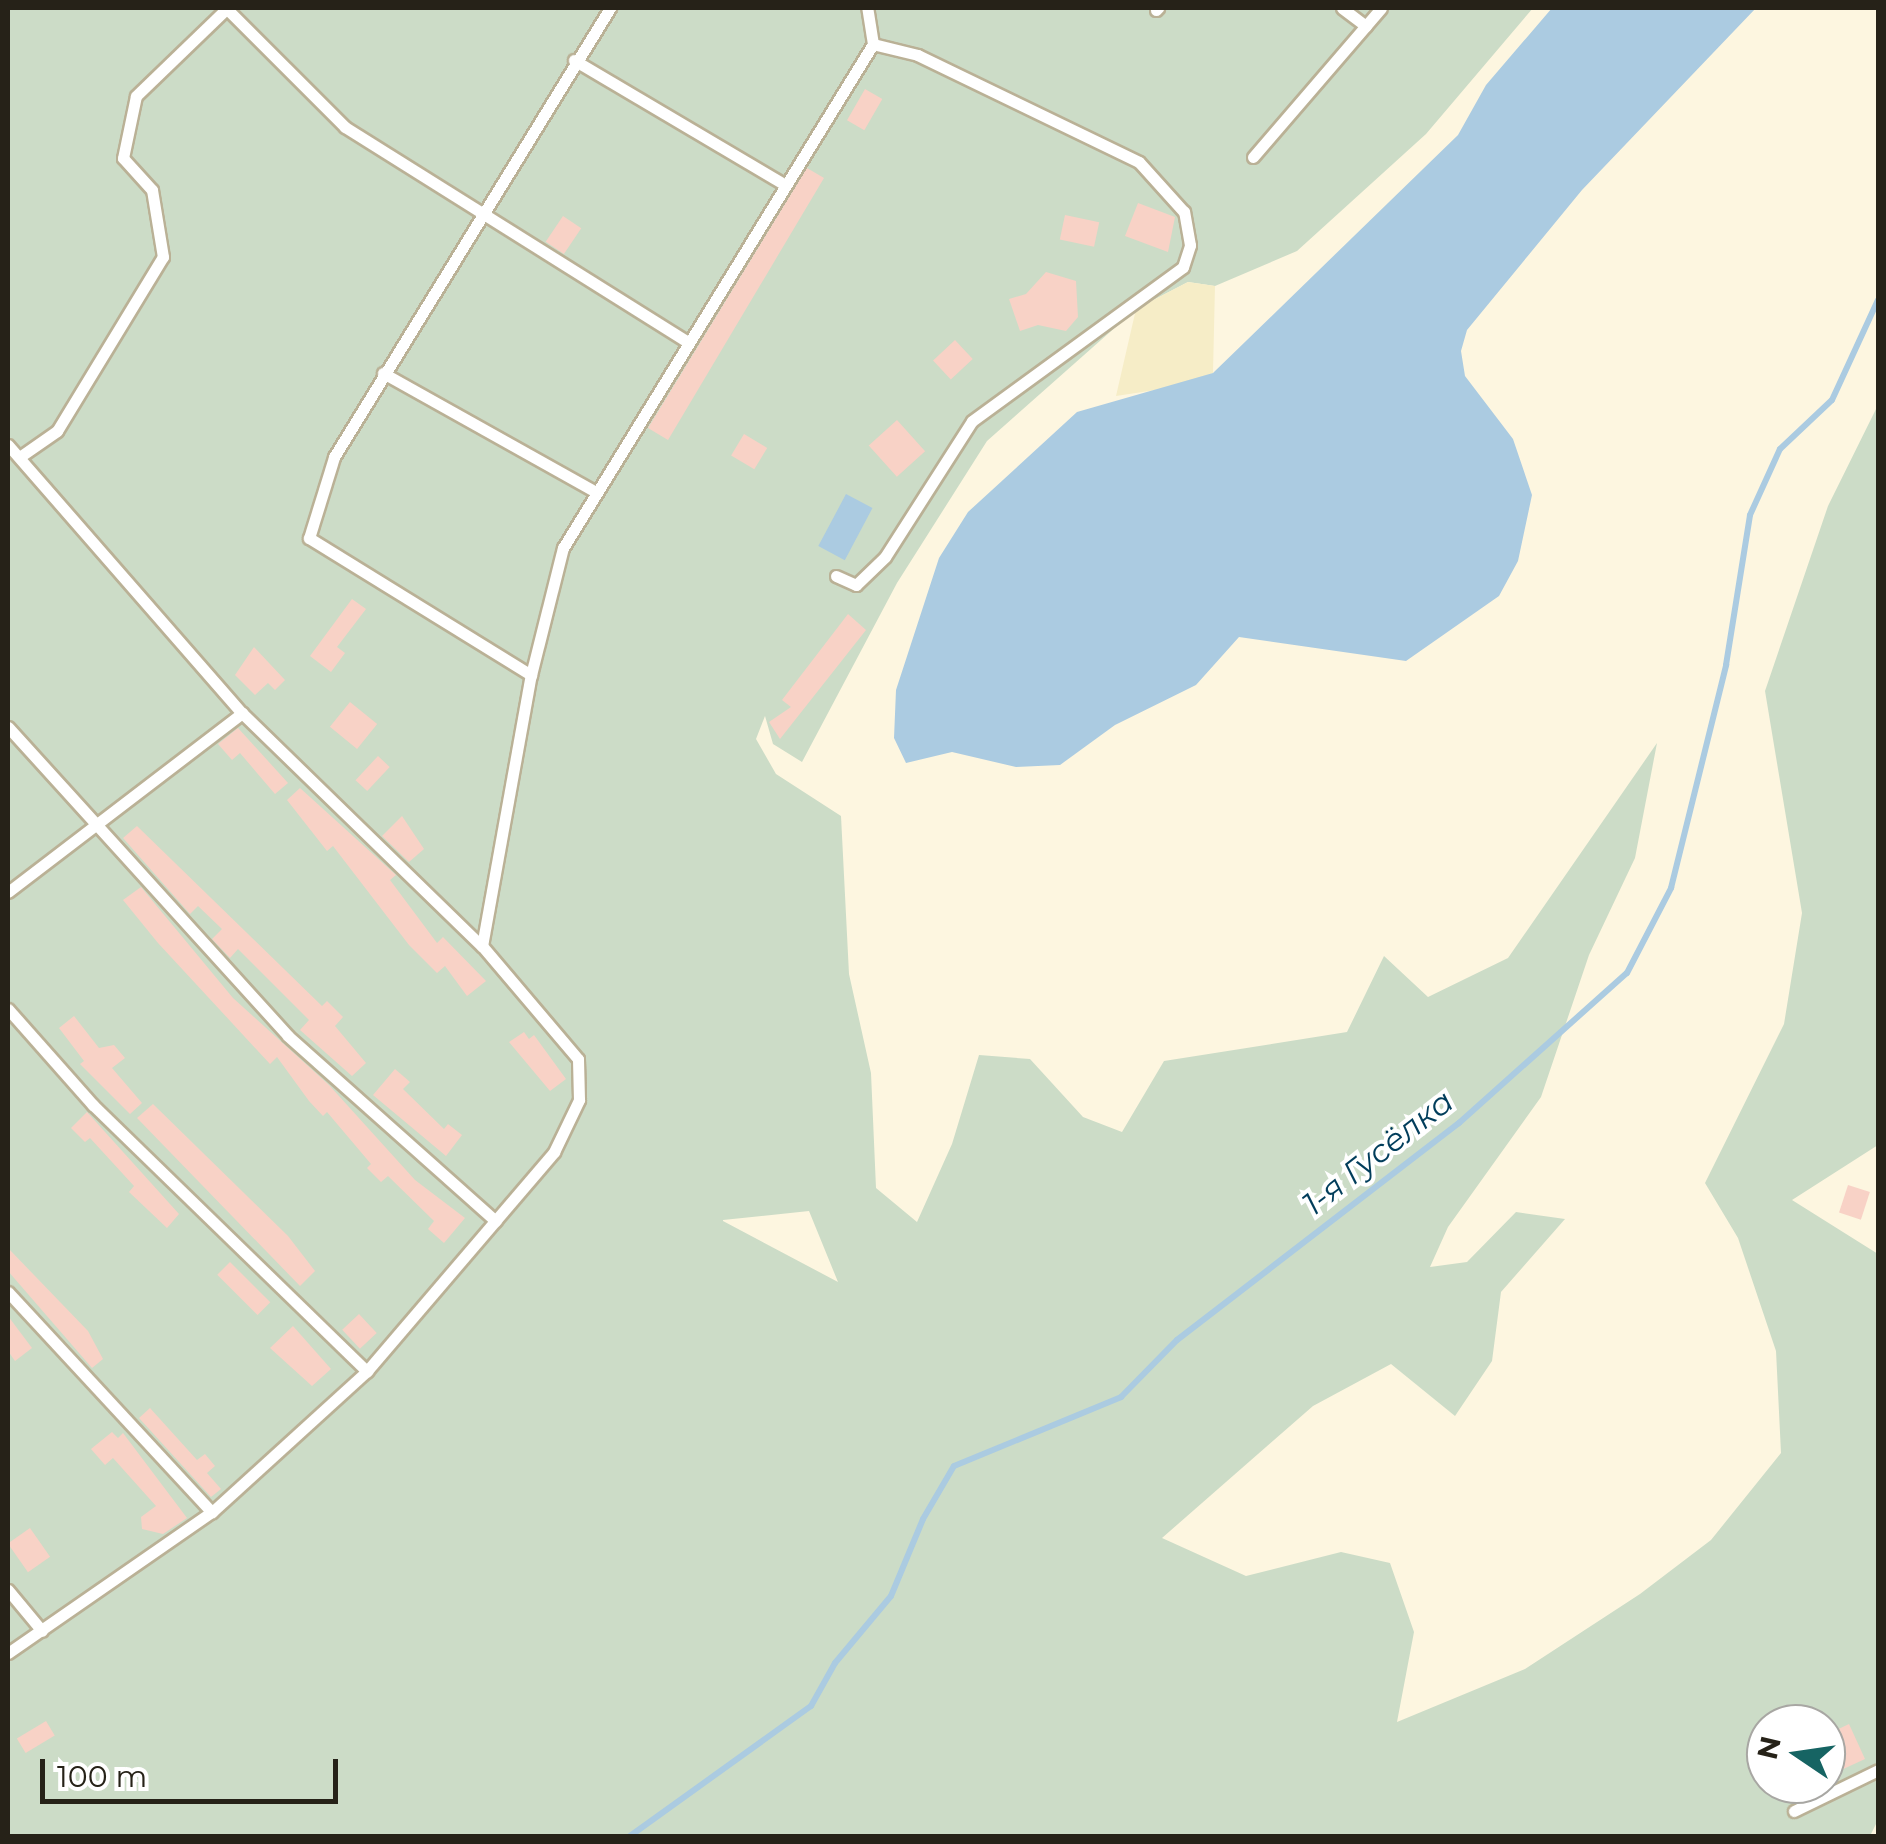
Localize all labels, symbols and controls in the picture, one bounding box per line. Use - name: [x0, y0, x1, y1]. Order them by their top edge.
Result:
- water label: 1-я Гусёлка: [1295, 1082, 1461, 1224]
- north arrow: [1746, 1704, 1846, 1804]
- text: N: [1750, 1733, 1788, 1763]
- scale bar: [45, 1739, 342, 1801]
- text: 100 m: [57, 1758, 147, 1795]

